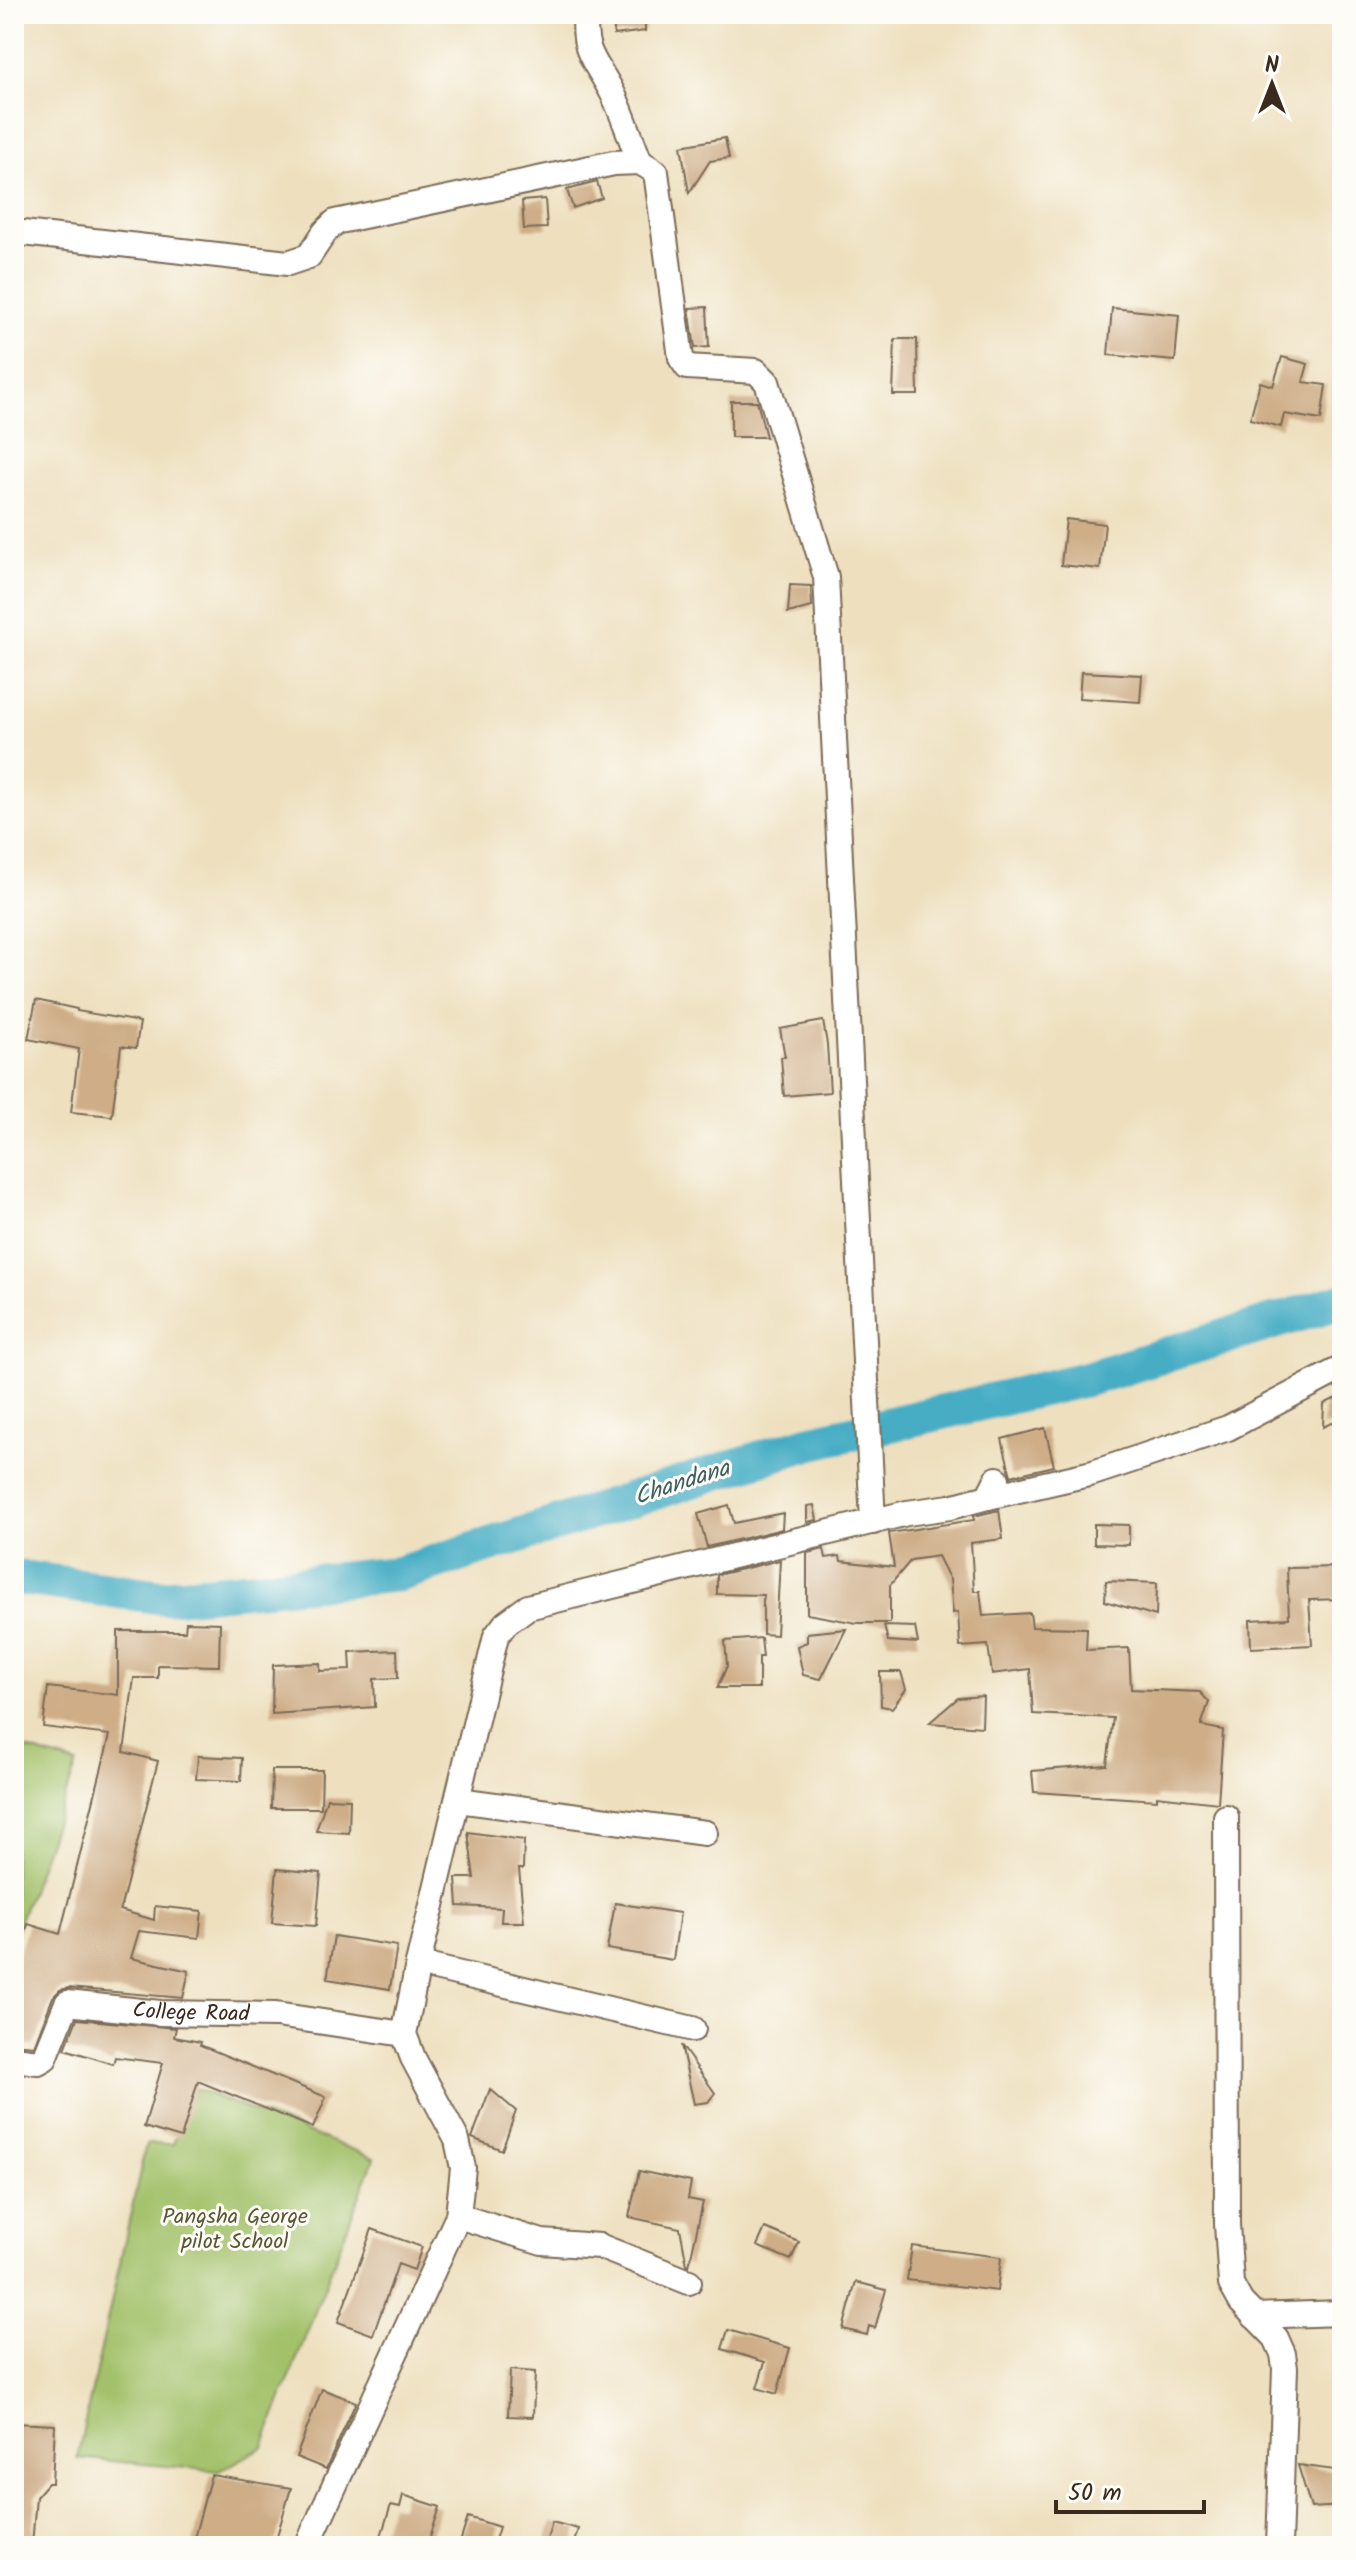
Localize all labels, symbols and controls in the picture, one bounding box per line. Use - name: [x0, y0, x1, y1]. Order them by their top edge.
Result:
- north arrow: [1232, 44, 1312, 124]
- text: N: [1265, 49, 1279, 84]
- water label: Chandana: [629, 1449, 737, 1517]
- street label: College Road: [131, 1993, 251, 2032]
- park label: Pangsha George pilot School: [162, 2200, 308, 2260]
- scale bar: [1056, 2464, 1204, 2514]
- text: 50 m: [1068, 2474, 1122, 2513]

